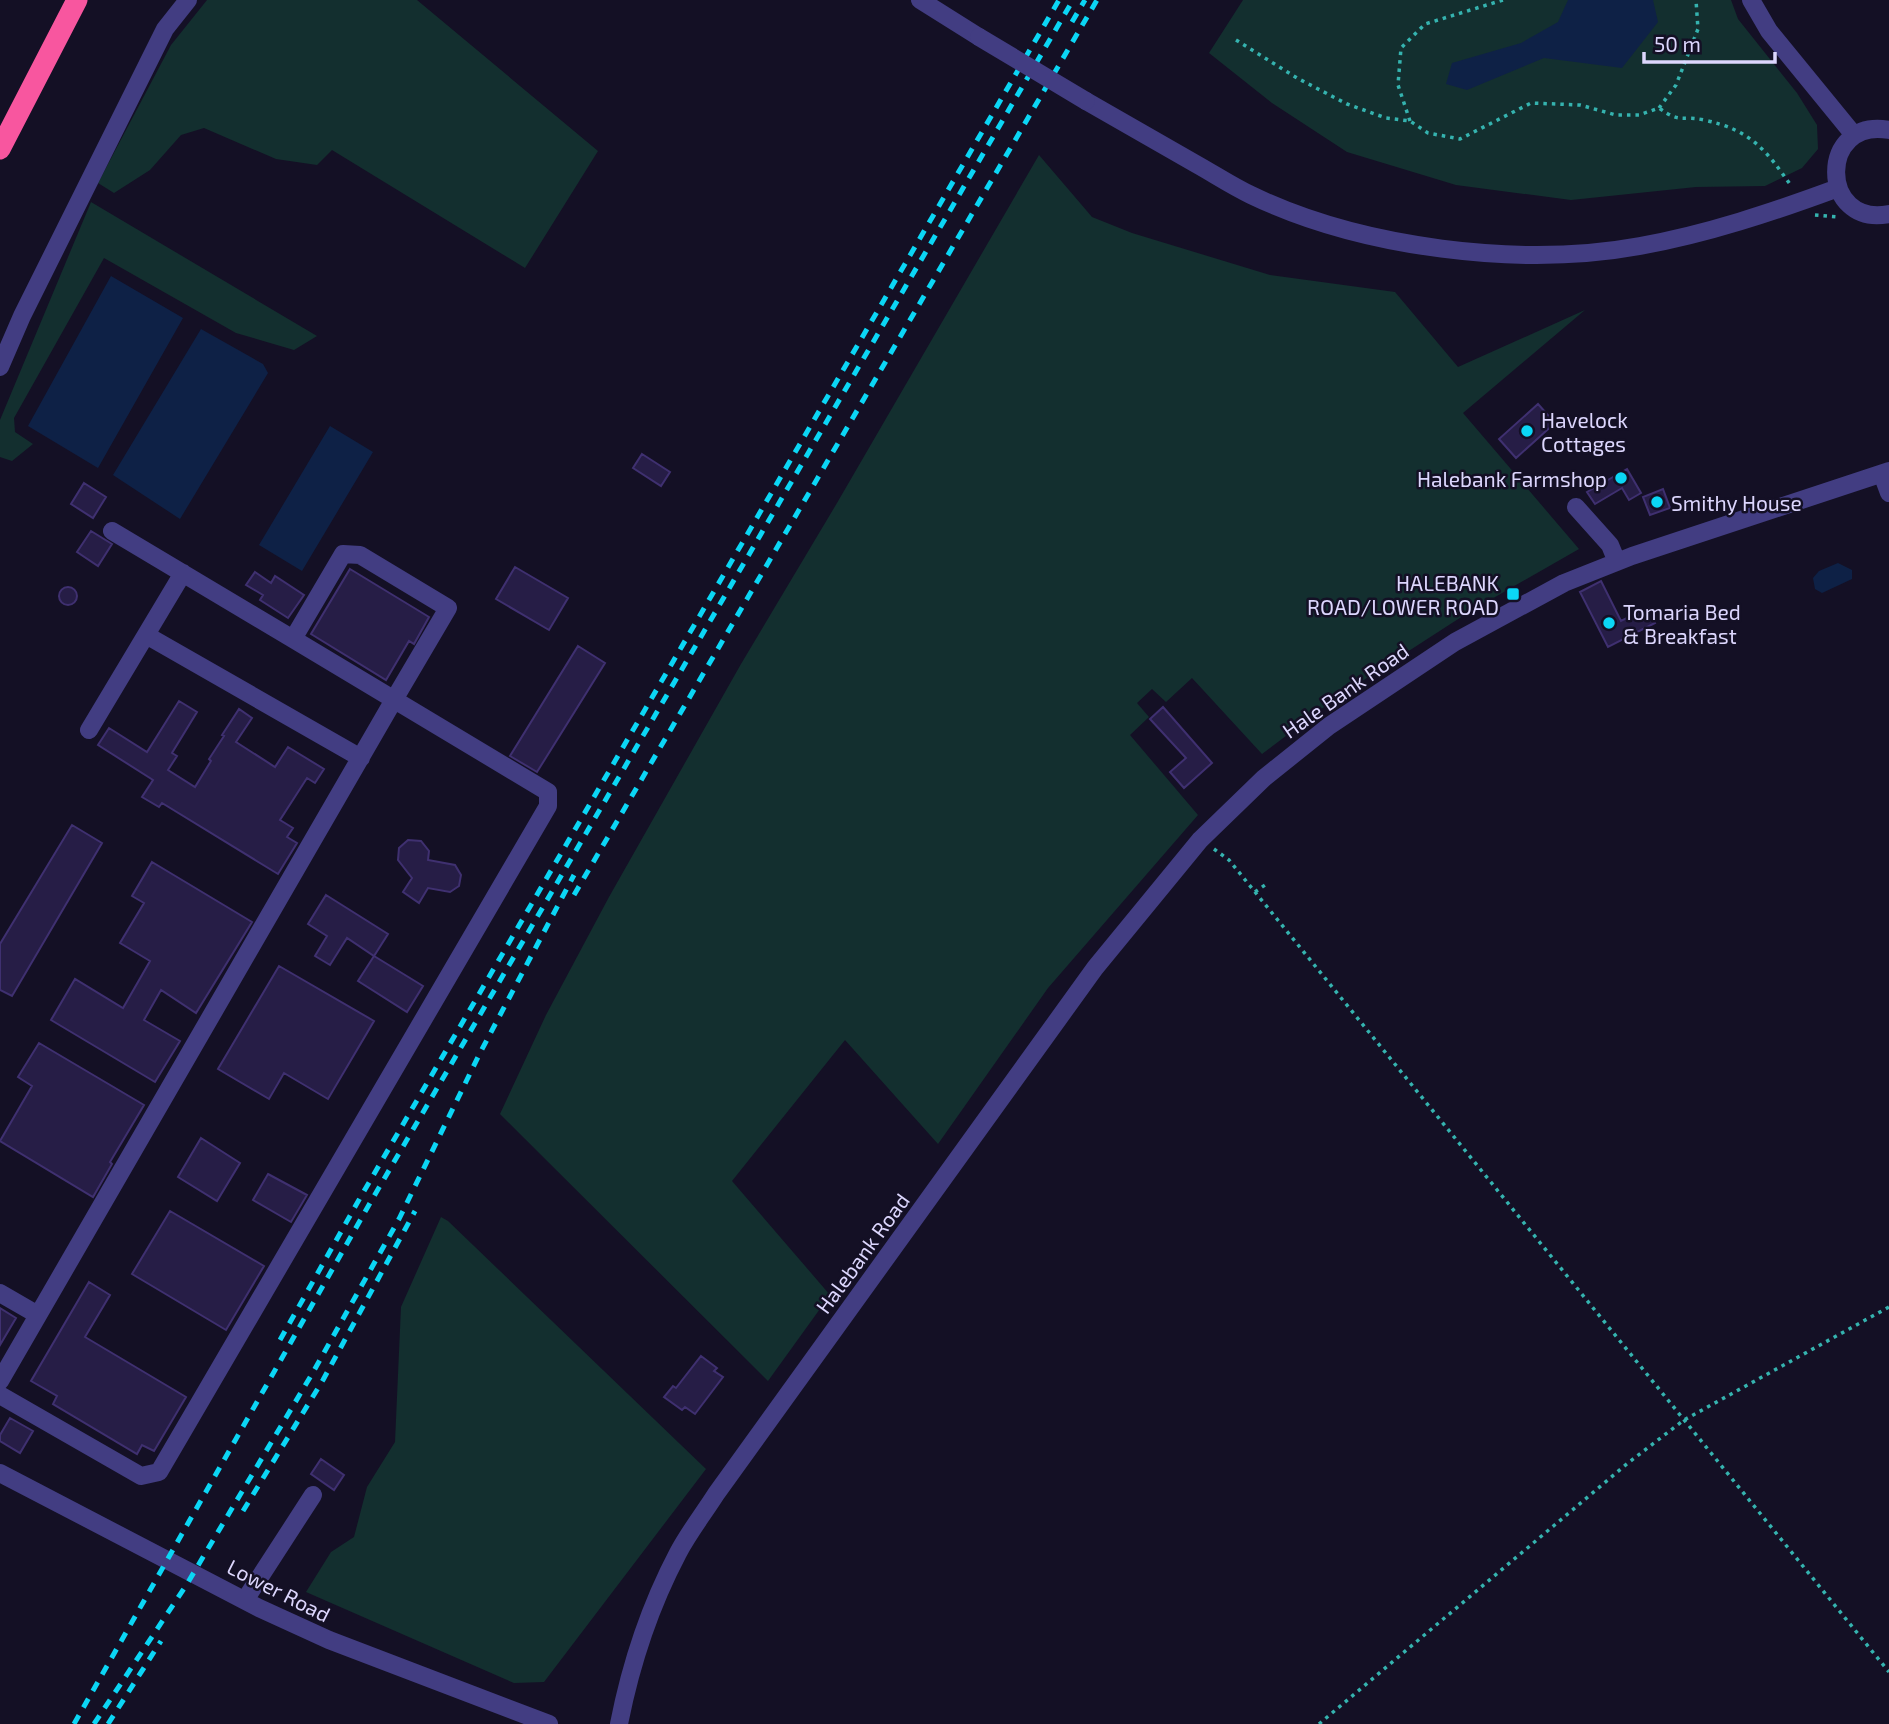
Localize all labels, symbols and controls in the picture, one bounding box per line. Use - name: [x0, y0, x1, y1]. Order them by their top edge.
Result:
- scale bar: [1644, 21, 1775, 65]
- text: 50 m: [1654, 31, 1701, 56]
- place label: Havelock Cottages: [1541, 407, 1628, 456]
- marker: Havelock Cottages: [1519, 423, 1535, 439]
- place label: Halebank Farmshop: [1417, 466, 1607, 491]
- marker: Halebank Farmshop: [1613, 470, 1629, 486]
- place label: Smithy House: [1671, 490, 1802, 515]
- marker: Smithy House: [1649, 494, 1665, 510]
- place label: HALEBANK ROAD/LOWER ROAD: [1307, 570, 1500, 619]
- marker: HALEBANK ROAD/LOWER ROAD: [1505, 586, 1521, 602]
- place label: Tomaria Bed & Breakfast: [1623, 599, 1741, 648]
- marker: Tomaria Bed & Breakfast: [1601, 615, 1617, 631]
- street label: Hale Bank Road: [1277, 637, 1413, 743]
- street label: Halebank Road: [810, 1188, 914, 1318]
- street label: Lower Road: [223, 1553, 335, 1627]

